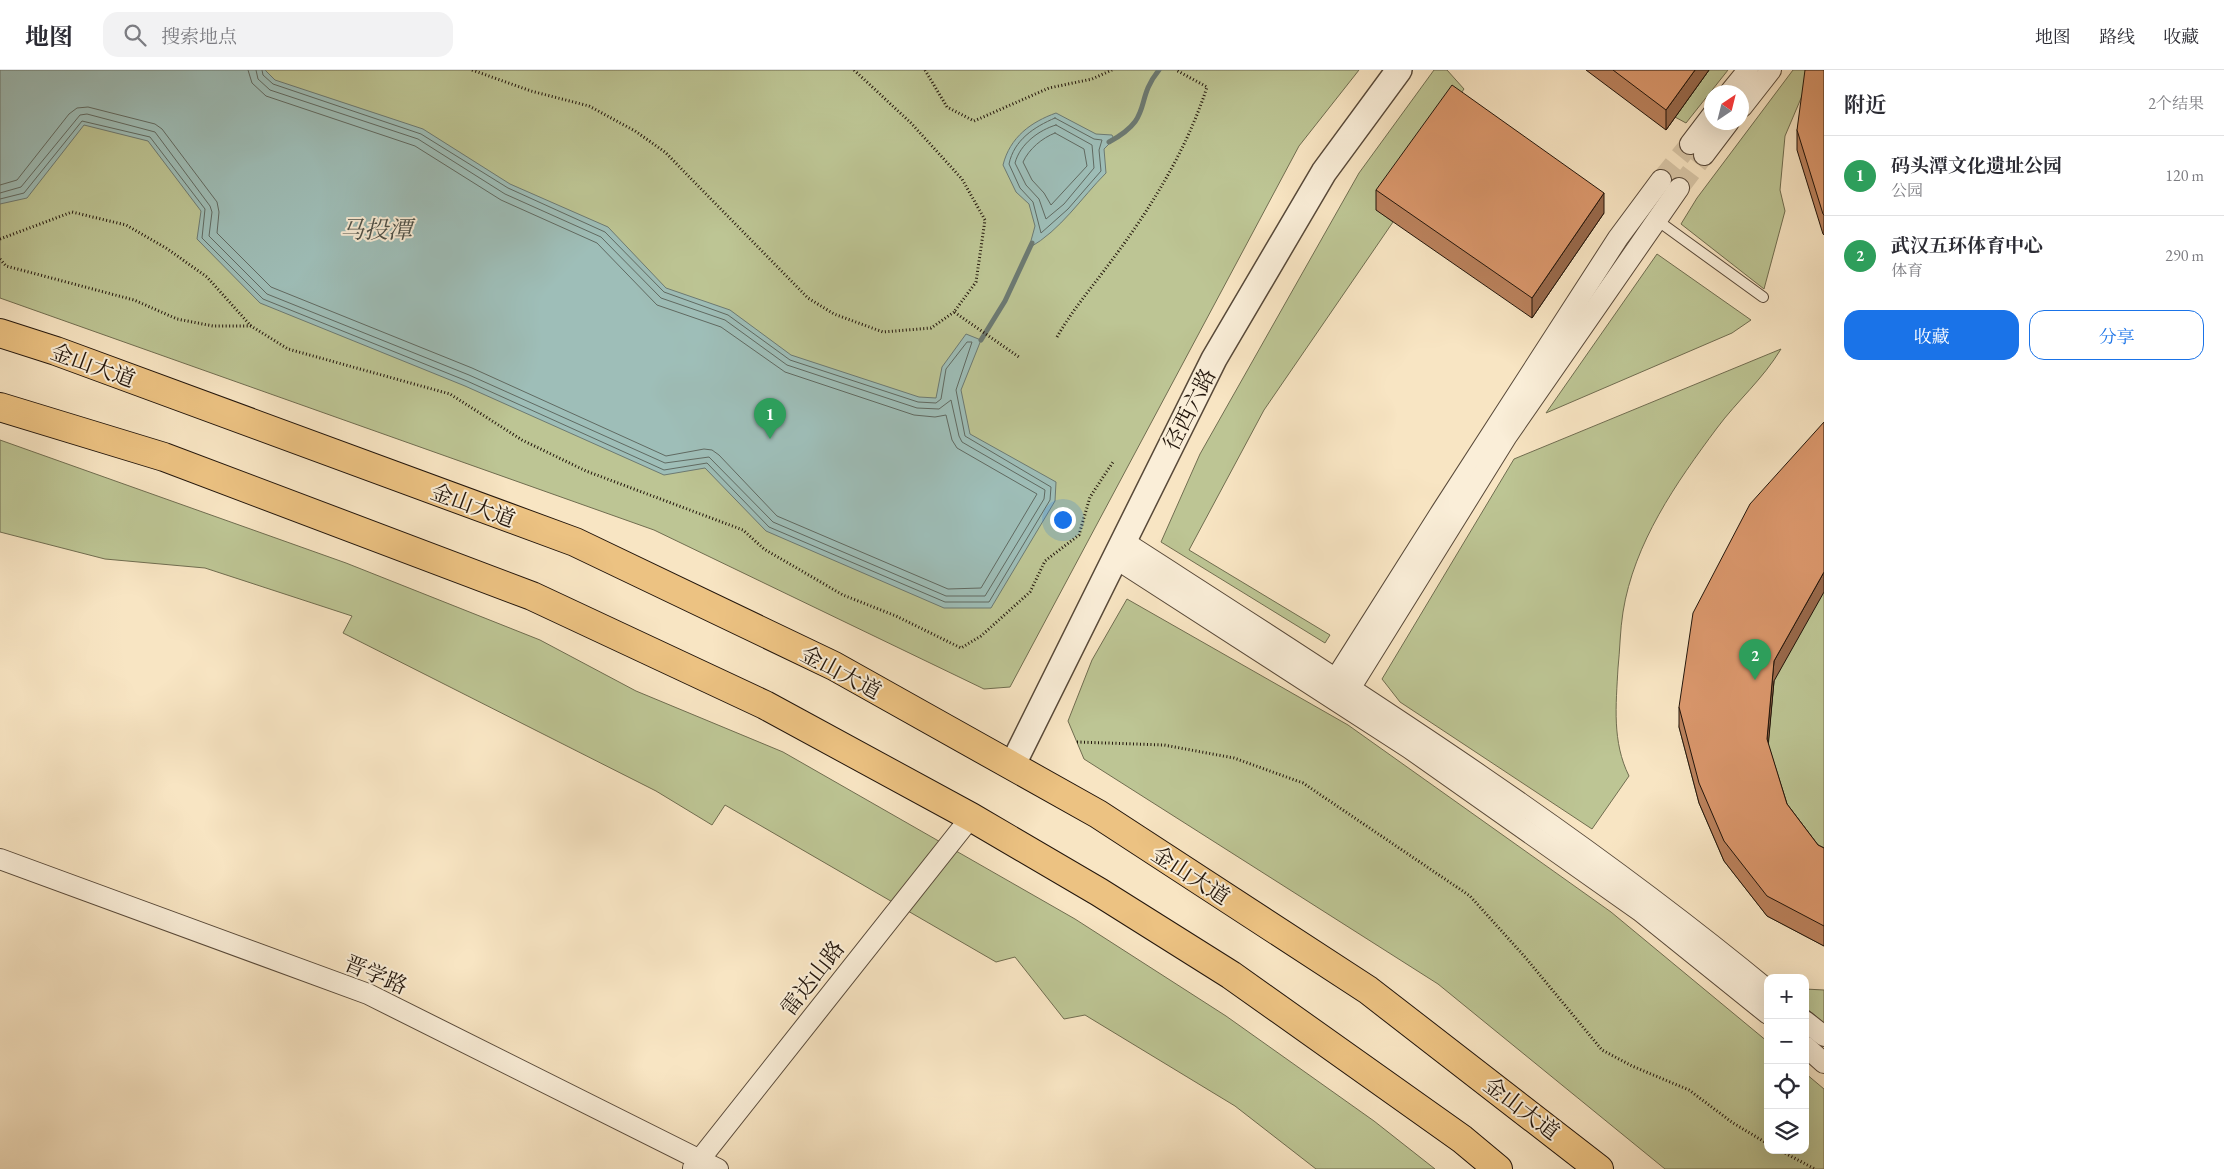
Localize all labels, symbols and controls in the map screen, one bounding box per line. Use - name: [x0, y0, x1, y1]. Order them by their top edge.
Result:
- search box: [103, 12, 453, 57]
- text: 地图: [25, 21, 73, 52]
- icon: search: [121, 21, 149, 49]
- text: 搜索地点: [161, 24, 237, 49]
- text: 地图: [2035, 25, 2071, 48]
- text: 路线: [2099, 25, 2135, 48]
- text: 收藏: [2163, 25, 2199, 48]
- north arrow: [1704, 85, 1749, 130]
- text: 附近: [1844, 91, 1886, 118]
- text: 2个结果: [2148, 93, 2204, 114]
- text: 码头潭文化遗址公园: [1891, 153, 2062, 178]
- text: 1: [1856, 165, 1864, 186]
- text: 120 m: [2165, 165, 2204, 186]
- text: 公园: [1891, 180, 1923, 201]
- water label: 马投潭: [340, 214, 416, 245]
- text: 武汉五环体育中心: [1891, 233, 2043, 258]
- text: 2: [1856, 245, 1864, 266]
- text: 290 m: [2165, 245, 2204, 266]
- text: 体育: [1891, 260, 1923, 281]
- button: 收藏: [1844, 310, 2019, 360]
- button: 分享: [2029, 310, 2204, 360]
- street label: 金山大道: [47, 337, 139, 394]
- street label: 径西六路: [1157, 363, 1222, 455]
- pin: 1: [754, 398, 786, 439]
- street label: 金山大道: [427, 477, 519, 534]
- your location: [1050, 507, 1076, 533]
- street label: 金山大道: [795, 639, 886, 706]
- pin: 2: [1739, 639, 1771, 680]
- street label: 金山大道: [1146, 839, 1236, 912]
- street label: 雷达山路: [774, 935, 851, 1022]
- street label: 晋学路: [340, 948, 412, 1001]
- map controls: [1764, 974, 1809, 1154]
- button: +: [1764, 974, 1809, 1019]
- button: −: [1764, 1019, 1809, 1064]
- button: locate: [1764, 1064, 1809, 1109]
- street label: 金山大道: [1478, 1070, 1566, 1146]
- button: layers: [1764, 1109, 1809, 1154]

